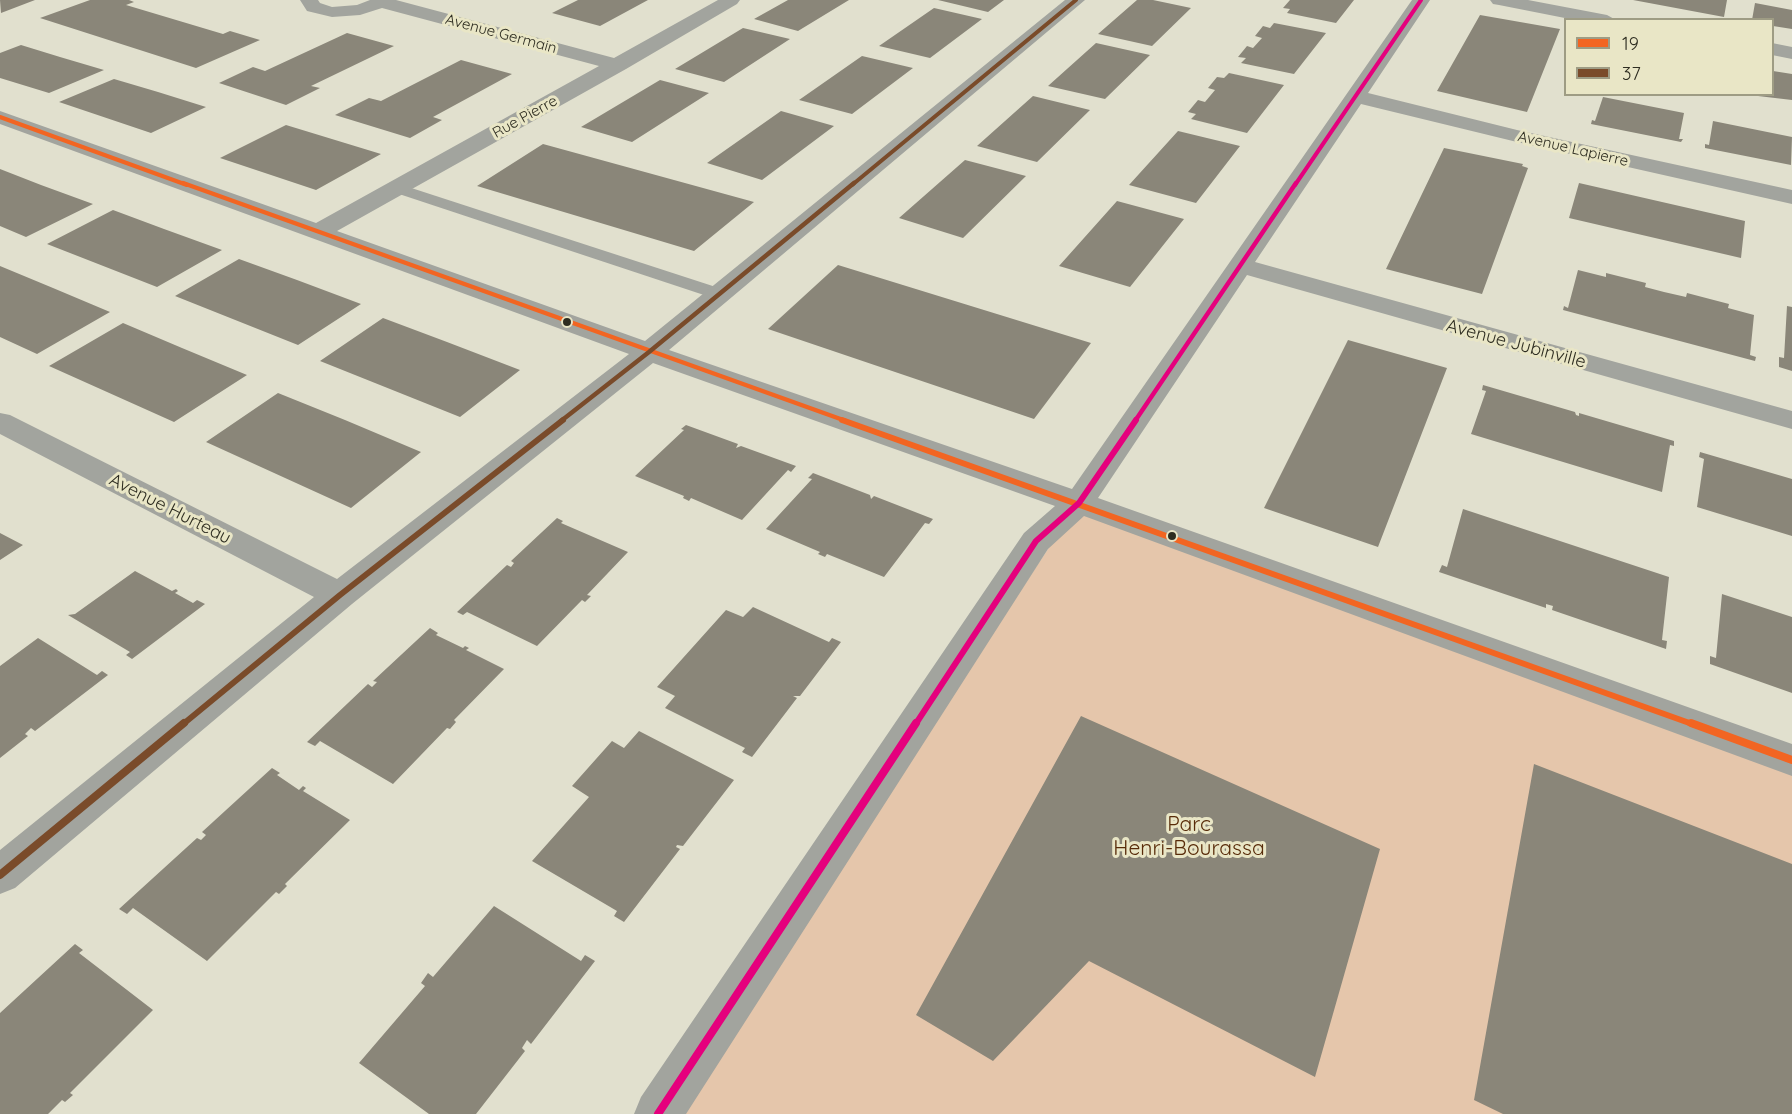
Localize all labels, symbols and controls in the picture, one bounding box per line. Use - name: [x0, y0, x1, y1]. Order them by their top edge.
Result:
- street label: Avenue Germain: [443, 10, 559, 58]
- legend: [1564, 18, 1774, 96]
- text: 19: [1622, 32, 1639, 55]
- text: 37: [1622, 62, 1641, 85]
- street label: Rue Pierre: [489, 92, 561, 142]
- street label: Avenue Lapierre: [1516, 128, 1630, 170]
- street label: Avenue Jubinville: [1444, 315, 1588, 373]
- unlabelled marker: [561, 316, 573, 328]
- street label: Avenue Hurteau: [105, 469, 235, 549]
- unlabelled marker: [1166, 530, 1178, 542]
- park label: Parc Henri-Bourassa: [1113, 812, 1265, 862]

